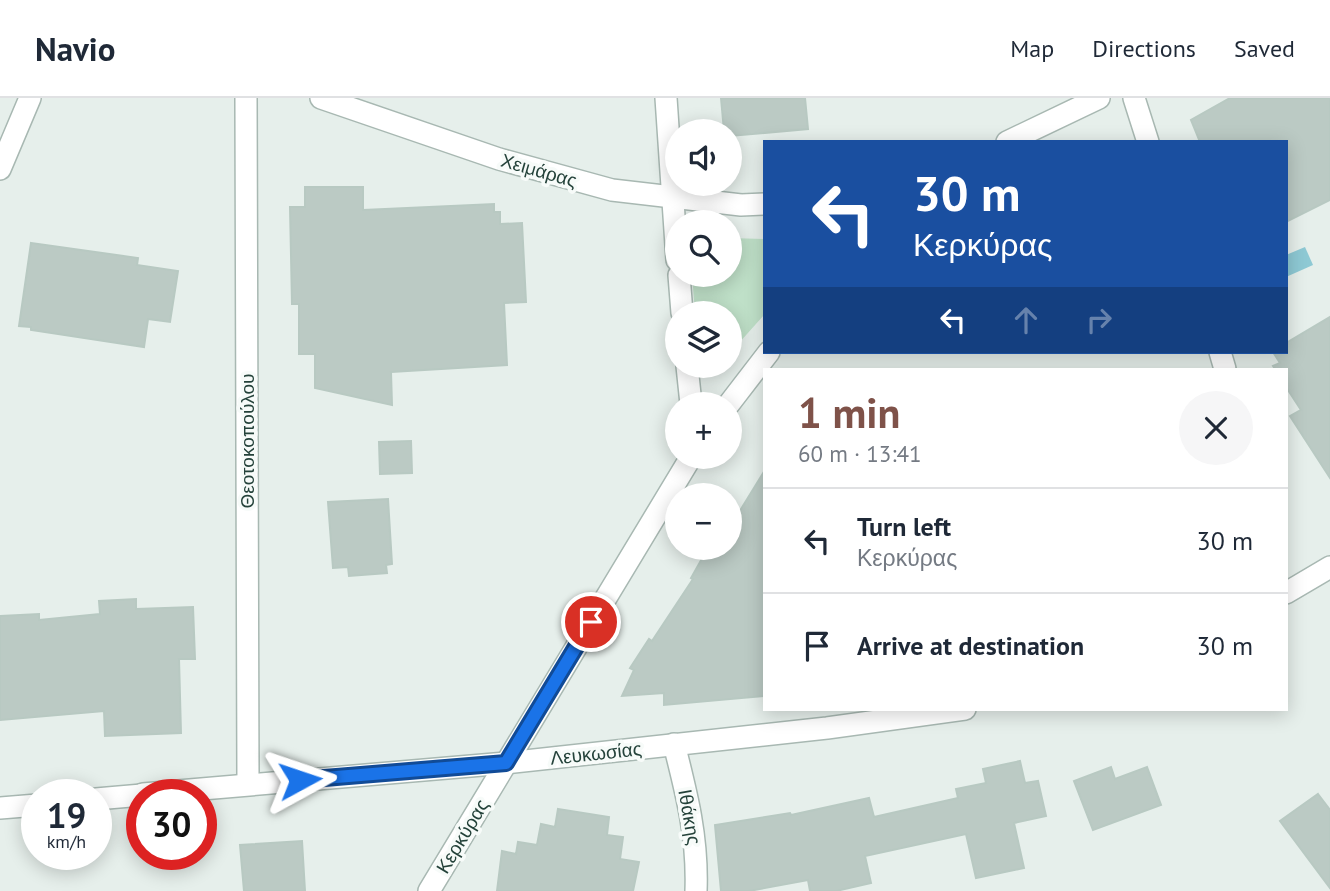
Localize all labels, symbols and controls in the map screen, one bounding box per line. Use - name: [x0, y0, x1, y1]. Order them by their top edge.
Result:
- text: Navio: [35, 27, 115, 70]
- text: Map: [1010, 33, 1054, 64]
- text: Directions: [1092, 33, 1196, 64]
- text: Saved: [1234, 33, 1295, 64]
- map controls: [665, 119, 742, 560]
- button: sound: [665, 119, 742, 196]
- street label: Χειμάρας: [498, 148, 580, 192]
- text: 30 m: [913, 161, 1020, 225]
- icon: left: [798, 168, 889, 259]
- button: search: [665, 210, 742, 287]
- text: Κερκύρας: [913, 223, 1052, 265]
- button: layers: [665, 301, 742, 378]
- icon: left: [934, 301, 972, 339]
- icon: ahead: [1007, 301, 1045, 339]
- icon: right: [1080, 301, 1118, 339]
- street label: Θεοτοκοπούλου: [235, 374, 259, 508]
- text: 1 min: [798, 385, 900, 440]
- button: close: [1179, 391, 1253, 465]
- button: +: [665, 392, 742, 469]
- text: 60 m · 13:41: [798, 439, 922, 468]
- button: −: [665, 483, 742, 560]
- text: Turn left: [857, 510, 951, 543]
- icon: left: [798, 522, 836, 560]
- text: 30 m: [1197, 524, 1253, 557]
- text: Κερκύρας: [857, 543, 957, 572]
- pin: [561, 592, 621, 652]
- icon: arrive: [572, 603, 610, 641]
- icon: arrive: [798, 627, 836, 665]
- text: Arrive at destination: [857, 629, 1084, 662]
- text: 30 m: [1197, 629, 1253, 662]
- street label: Λευκωσίας: [549, 736, 643, 770]
- position arrow: [263, 743, 337, 817]
- speed limit sign: 30: [126, 779, 217, 870]
- street label: Ιθάκης: [673, 787, 707, 847]
- text: 19: [47, 792, 86, 838]
- street label: Κερκύρας: [430, 794, 494, 878]
- text: km/h: [47, 830, 86, 853]

